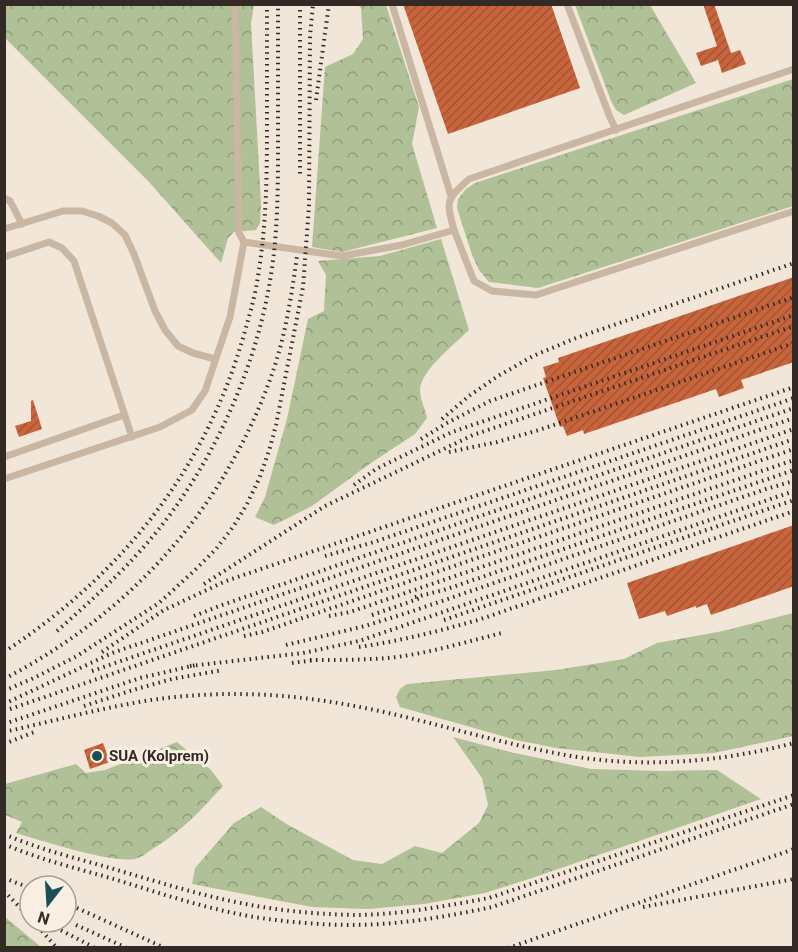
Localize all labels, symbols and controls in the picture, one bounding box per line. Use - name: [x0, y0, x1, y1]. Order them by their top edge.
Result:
- place label: SUA (Kolprem): [109, 747, 209, 765]
- marker: SUA (Kolprem): [90, 749, 104, 763]
- north arrow: [18, 874, 78, 934]
- text: N: [36, 907, 52, 929]

